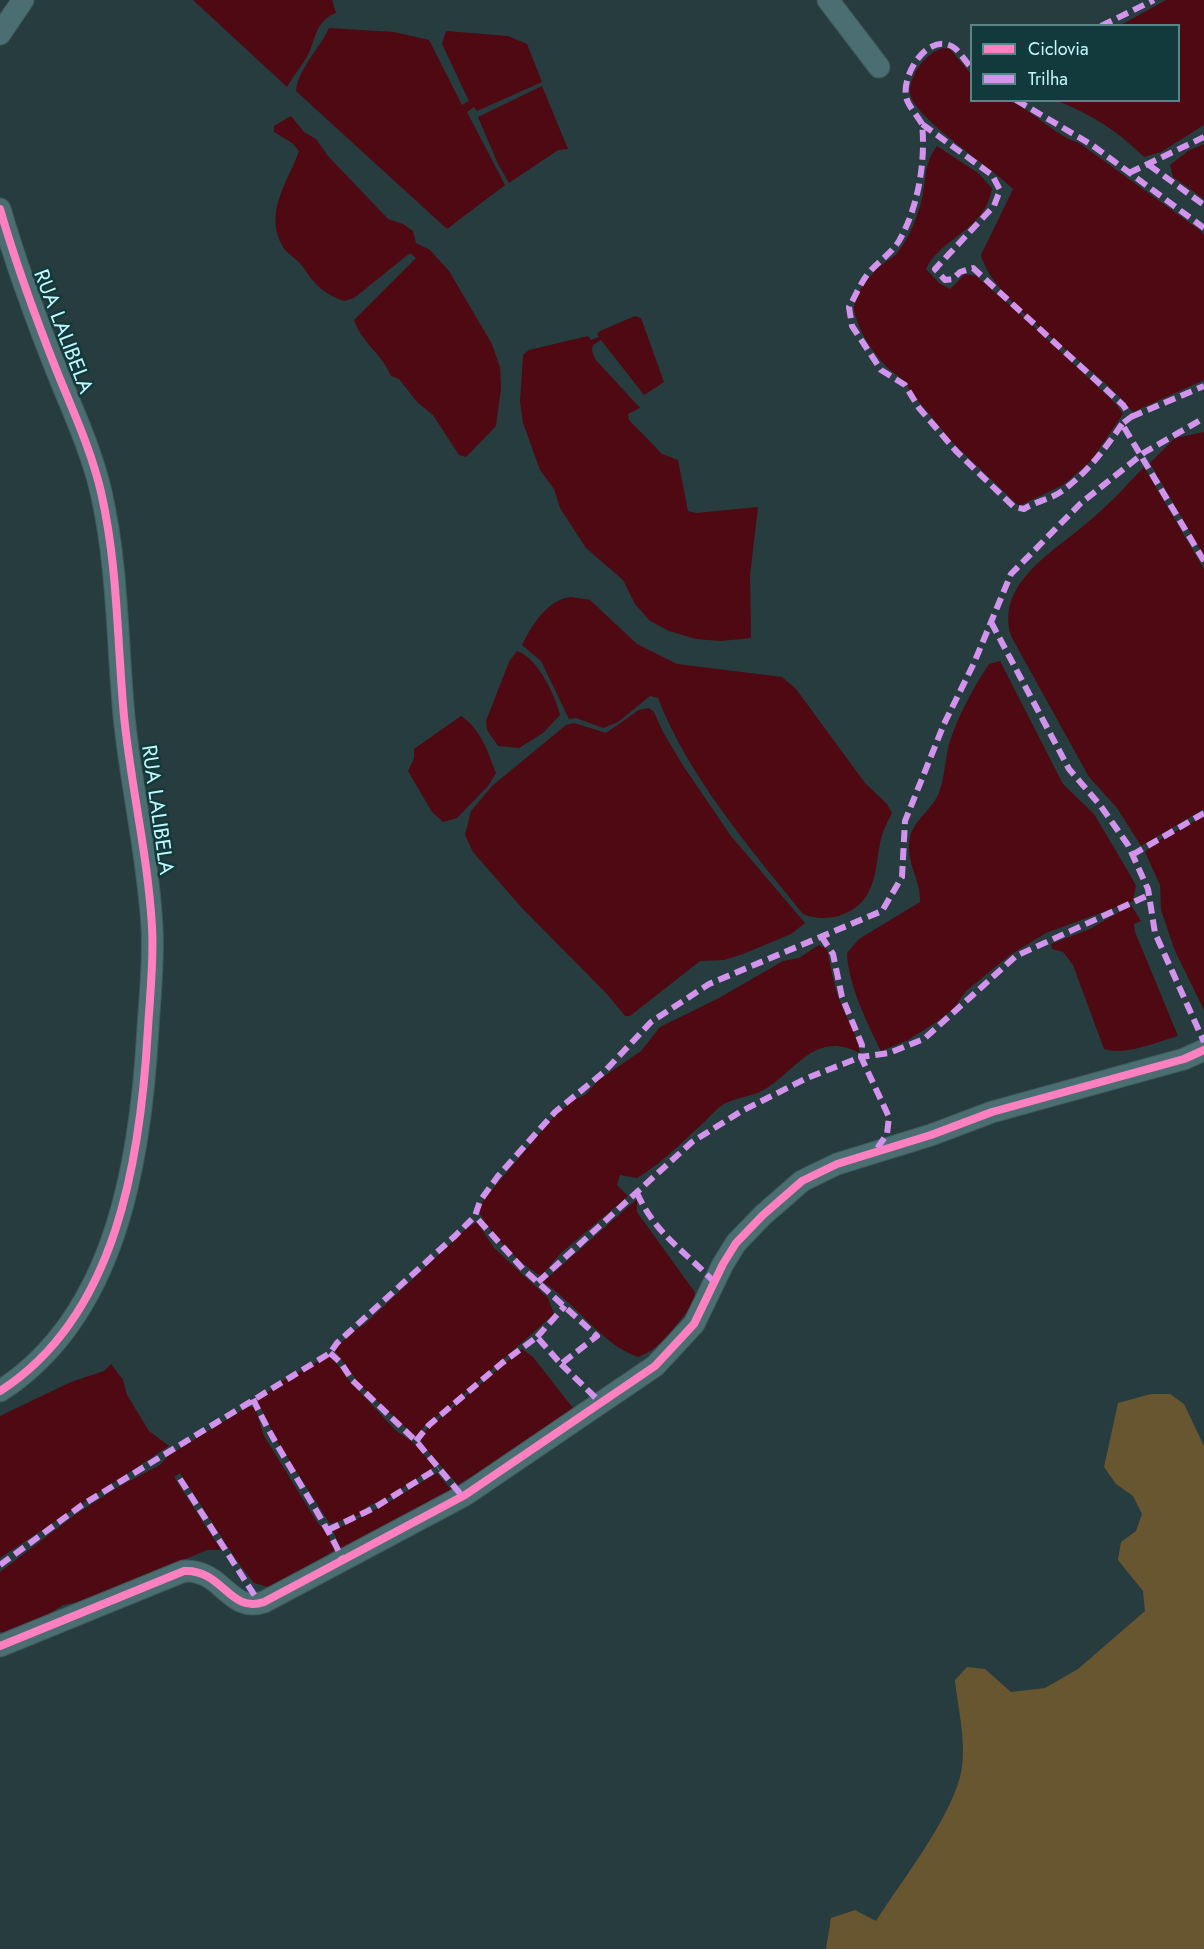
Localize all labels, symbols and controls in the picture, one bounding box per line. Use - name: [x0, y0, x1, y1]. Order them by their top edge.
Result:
- legend: [970, 24, 1180, 102]
- text: Ciclovia: [1028, 36, 1089, 62]
- text: Trilha: [1028, 66, 1068, 92]
- street label: RUA LALIBELA: [27, 266, 97, 398]
- street label: RUA LALIBELA: [134, 743, 178, 877]

